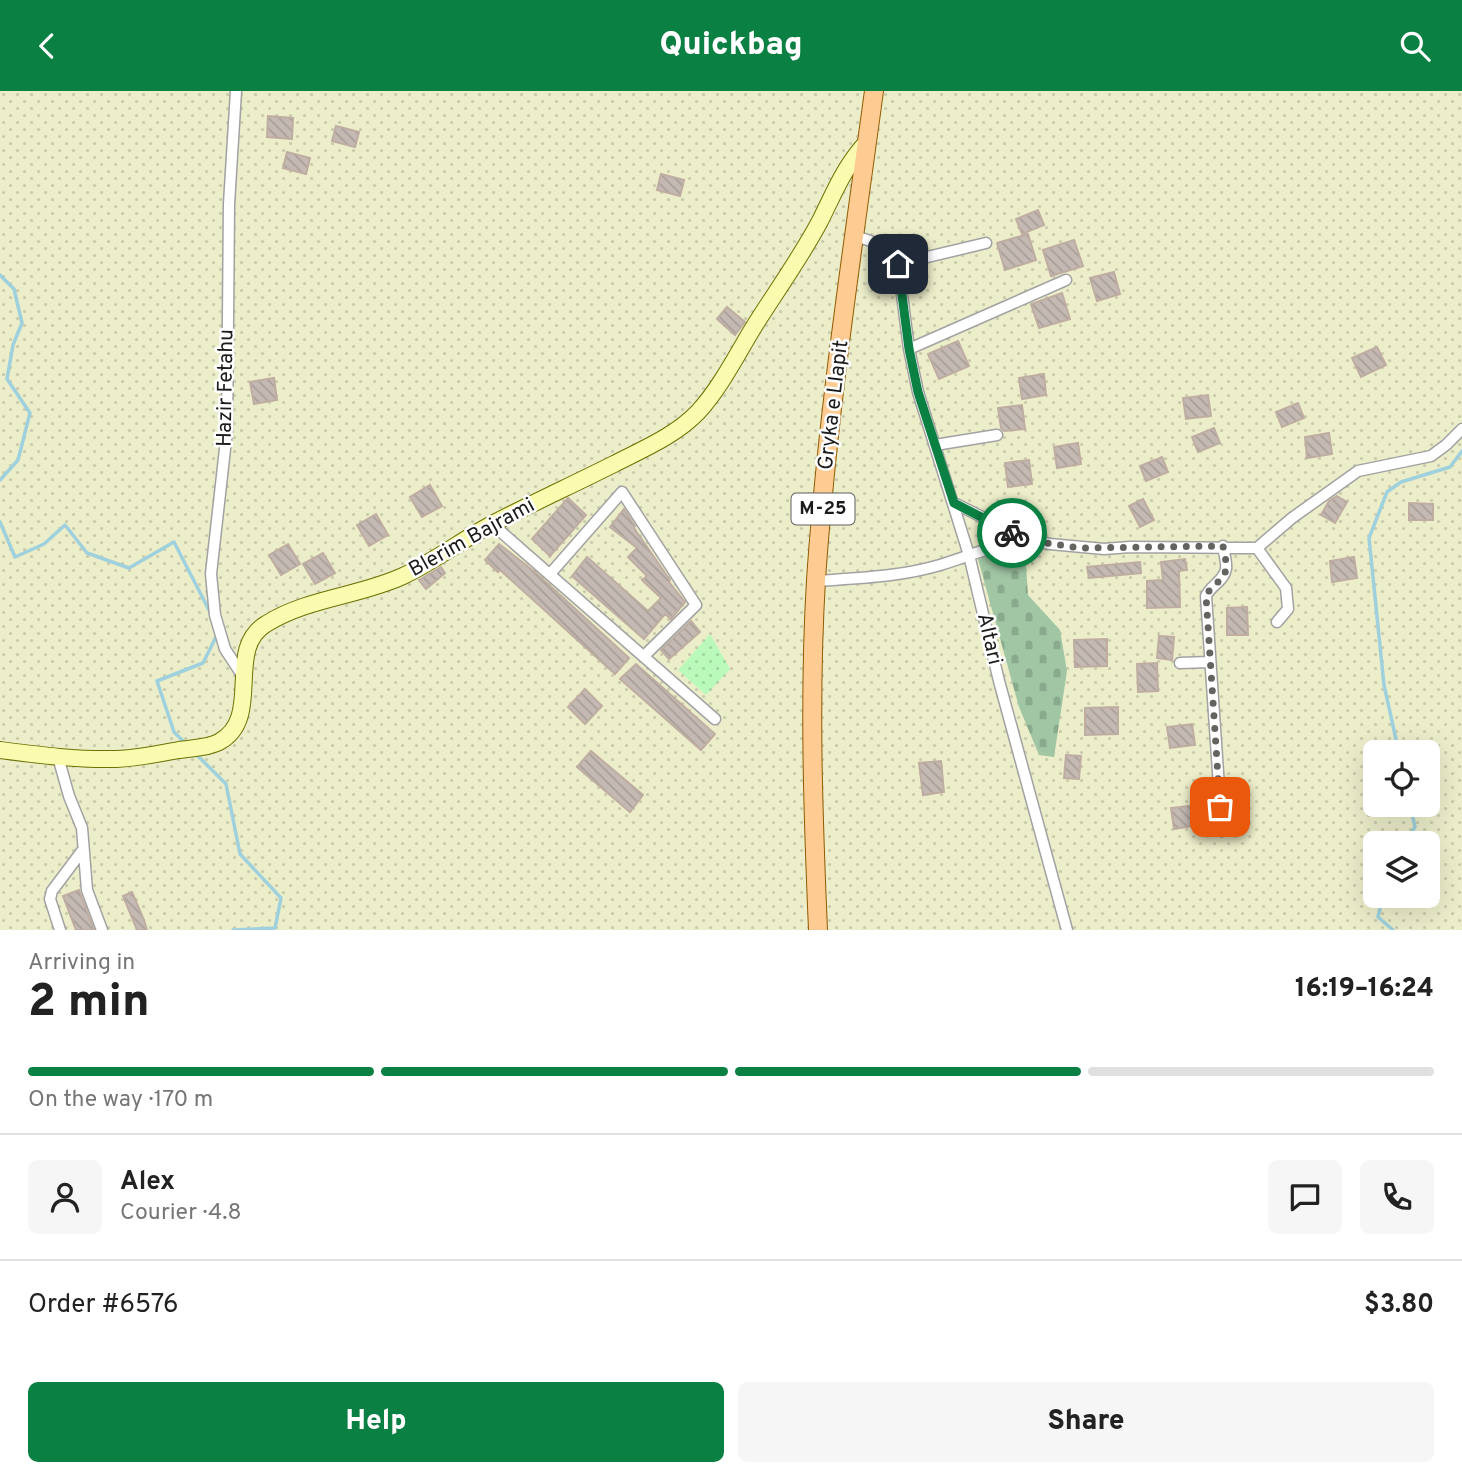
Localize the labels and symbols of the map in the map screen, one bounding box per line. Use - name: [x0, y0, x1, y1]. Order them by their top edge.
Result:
- pin: [868, 234, 928, 294]
- street label: Hazir Fetahu: [211, 329, 241, 447]
- street label: Gryka e Llapit: [813, 339, 855, 471]
- street label: Blerim Bajrami: [404, 492, 540, 584]
- road number: M-25: [792, 493, 854, 525]
- courier: [977, 498, 1047, 568]
- street label: Altari: [970, 611, 1008, 667]
- pin: [1190, 777, 1250, 837]

